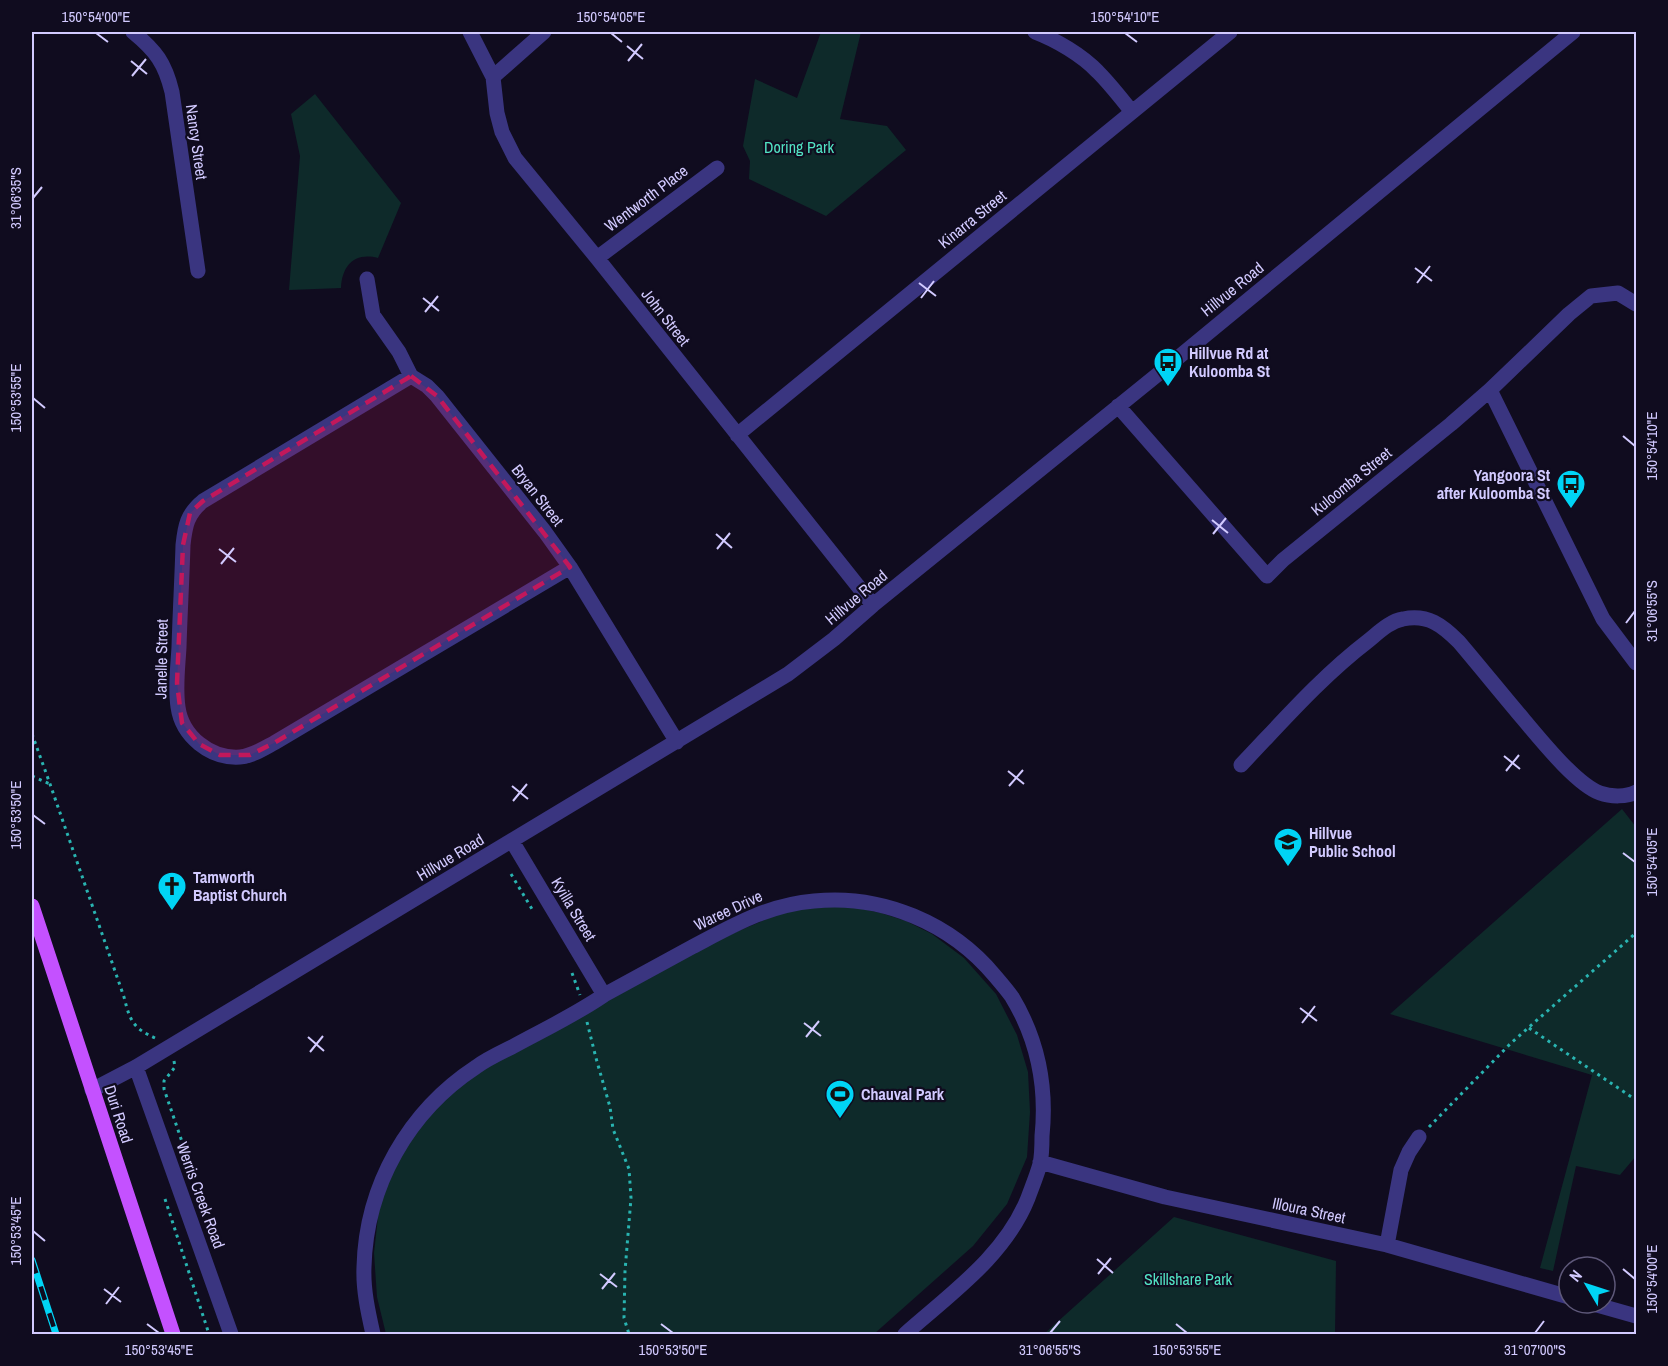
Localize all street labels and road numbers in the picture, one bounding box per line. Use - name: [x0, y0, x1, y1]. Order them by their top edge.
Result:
- street label: Nancy Street: [181, 103, 213, 181]
- street label: Wentworth Place: [600, 159, 692, 237]
- street label: Kinarra Street: [933, 185, 1011, 253]
- street label: Hillvue Road: [1196, 257, 1268, 321]
- street label: John Street: [637, 284, 696, 350]
- street label: Kuloomba Street: [1306, 441, 1396, 520]
- street label: Bryan Street: [507, 459, 569, 531]
- street label: Hillvue Road: [820, 564, 892, 630]
- street label: Janelle Street: [149, 618, 173, 699]
- street label: Hillvue Road: [412, 828, 488, 886]
- street label: Kyilla Street: [546, 873, 602, 945]
- street label: Waree Drive: [690, 885, 766, 935]
- street label: Duri Road: [99, 1082, 139, 1146]
- street label: Werris Creek Road: [171, 1139, 231, 1251]
- street label: Illoura Street: [1270, 1192, 1348, 1229]

